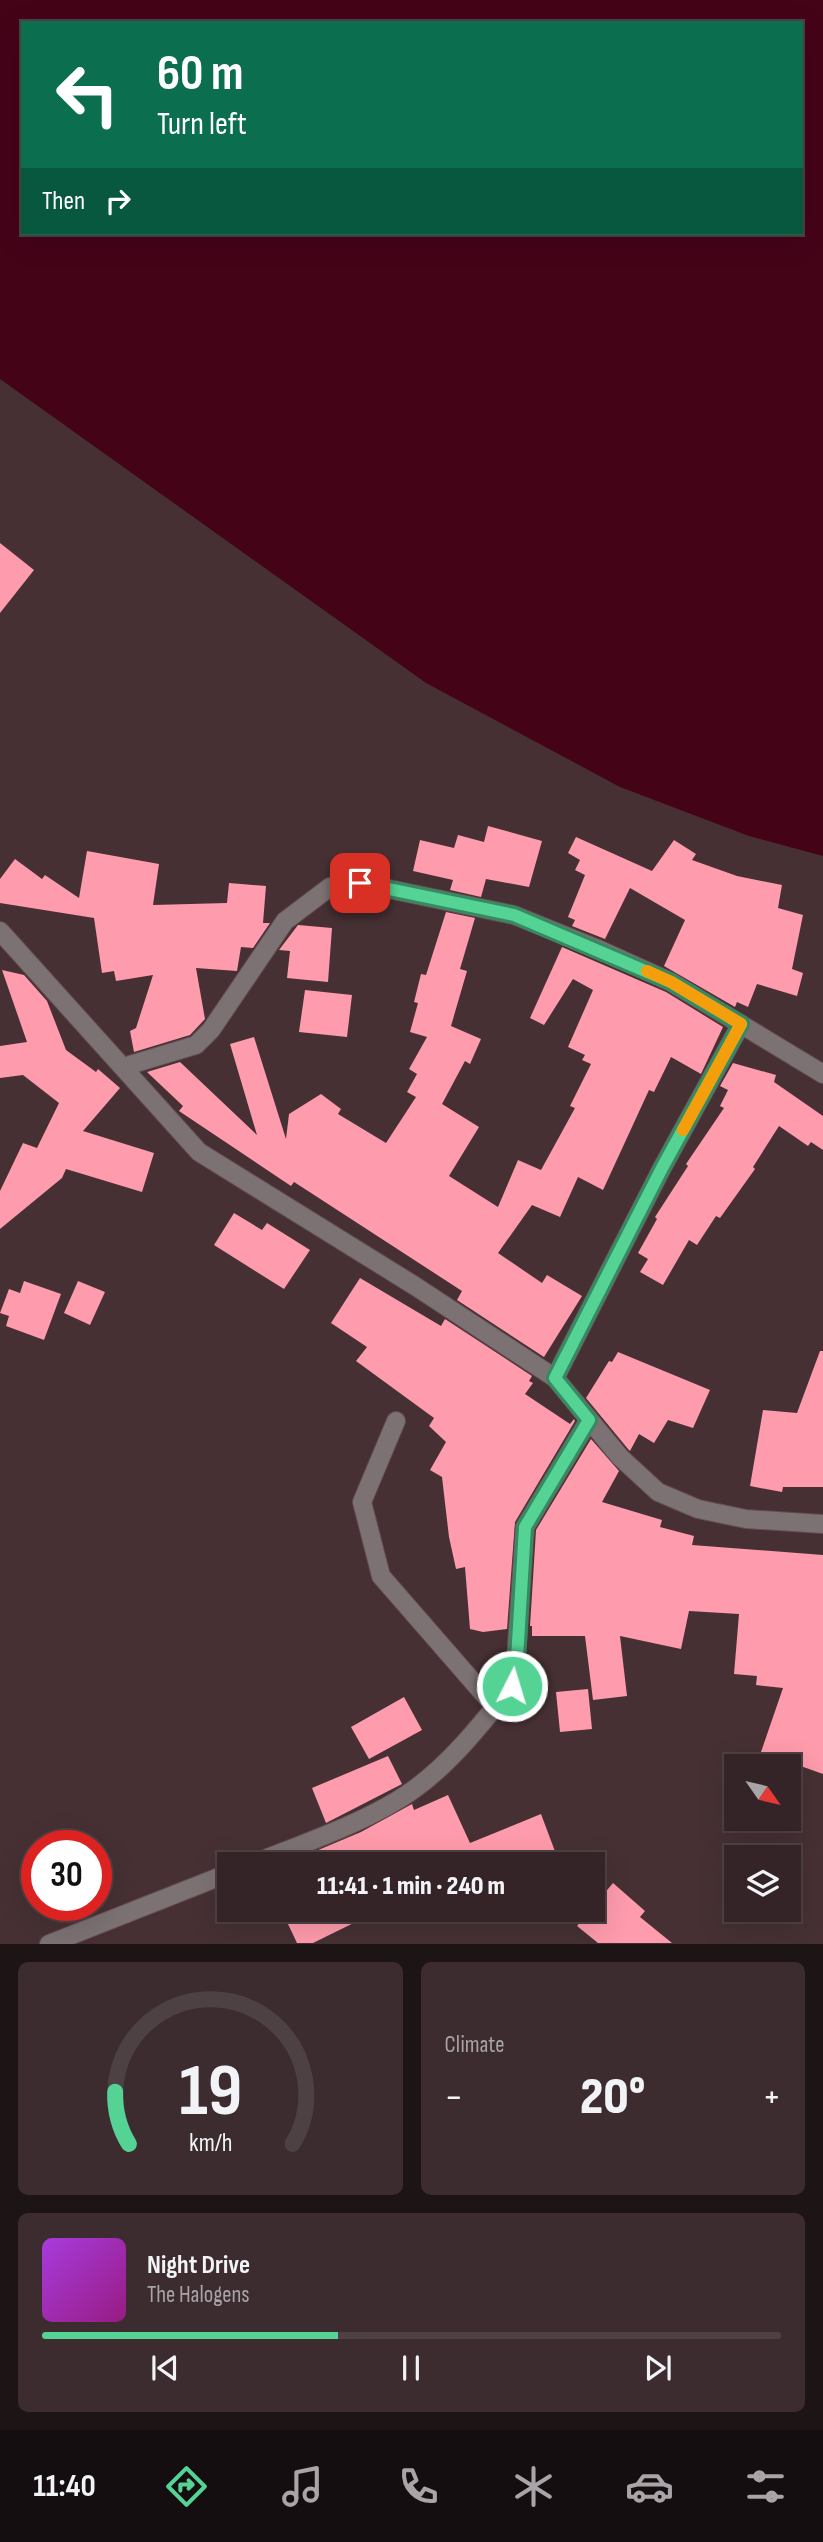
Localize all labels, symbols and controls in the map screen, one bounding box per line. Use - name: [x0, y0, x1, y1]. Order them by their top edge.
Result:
- text: 60 m: [157, 45, 244, 104]
- icon: left: [42, 49, 133, 140]
- text: Turn left: [157, 105, 247, 144]
- icon: right: [99, 182, 137, 220]
- text: Then: [42, 186, 85, 217]
- pin: [330, 853, 390, 913]
- icon: arrive: [341, 864, 379, 902]
- position arrow: [475, 1649, 549, 1723]
- north arrow: [724, 1754, 802, 1830]
- map controls: [724, 1754, 801, 1922]
- speed limit sign: 30: [21, 1830, 112, 1921]
- button: layers: [724, 1845, 801, 1922]
- text: 11:41 · 1 min · 240 m: [317, 1871, 505, 1902]
- text: Climate: [445, 2031, 504, 2059]
- text: 19: [179, 2049, 242, 2137]
- text: 20°: [580, 2066, 645, 2129]
- text: −: [445, 2075, 463, 2120]
- text: +: [762, 2075, 781, 2120]
- text: km/h: [189, 2128, 232, 2159]
- text: Night Drive: [147, 2250, 250, 2281]
- text: The Halogens: [147, 2281, 250, 2309]
- icon: previous: [146, 2349, 184, 2387]
- icon: pause: [392, 2349, 430, 2387]
- icon: next: [639, 2349, 677, 2387]
- icon: directions: [162, 2462, 211, 2511]
- icon: music: [278, 2462, 327, 2511]
- icon: phone: [394, 2462, 443, 2511]
- icon: climate: [509, 2462, 558, 2511]
- icon: car: [625, 2462, 674, 2511]
- icon: filters: [741, 2462, 790, 2511]
- text: 11:40: [33, 2467, 96, 2506]

